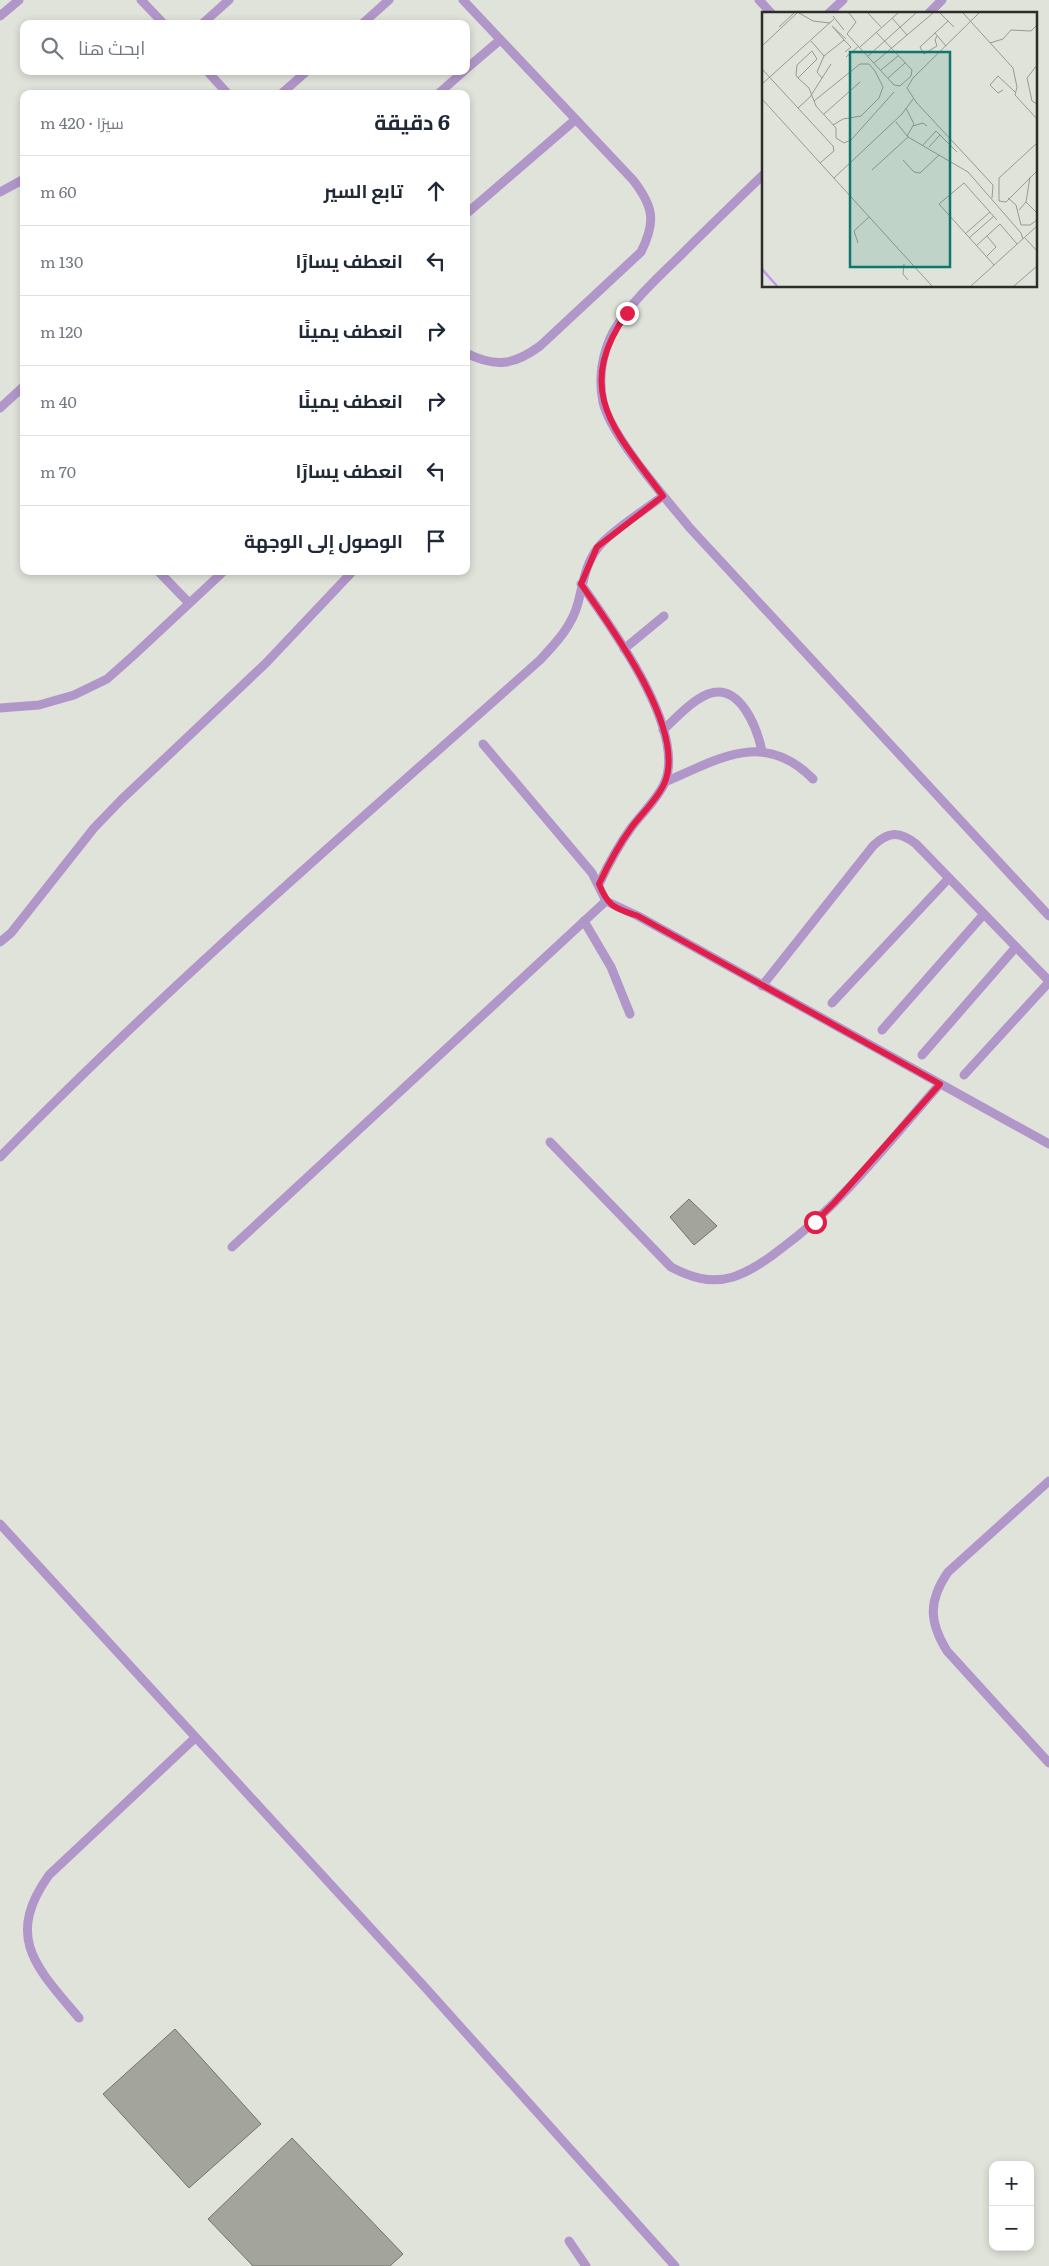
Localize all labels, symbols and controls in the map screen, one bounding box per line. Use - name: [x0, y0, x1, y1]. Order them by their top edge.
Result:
- inset map: [762, 12, 1036, 288]
- search box: [20, 20, 470, 75]
- text: ابحث هنا: [78, 33, 145, 61]
- icon: search: [38, 34, 66, 62]
- text: 6 دقيقة: [374, 105, 450, 136]
- text: سيرًا · 420 m: [40, 110, 124, 134]
- text: تابع السير: [324, 176, 403, 204]
- icon: ahead: [422, 177, 450, 205]
- text: 60 m: [40, 179, 77, 203]
- text: انعطف يسارًا: [296, 246, 403, 274]
- icon: left: [422, 247, 450, 275]
- text: 130 m: [40, 249, 83, 273]
- route end: [616, 302, 639, 325]
- text: انعطف يمينًا: [298, 316, 403, 344]
- icon: right: [422, 317, 450, 345]
- text: 120 m: [40, 319, 83, 343]
- text: انعطف يمينًا: [298, 386, 403, 414]
- icon: right: [422, 387, 450, 415]
- text: 40 m: [40, 389, 77, 413]
- text: انعطف يسارًا: [296, 456, 403, 484]
- icon: left: [422, 457, 450, 485]
- text: 70 m: [40, 459, 76, 483]
- text: الوصول إلى الوجهة: [244, 526, 403, 554]
- icon: arrive: [422, 527, 450, 555]
- route start: [804, 1211, 827, 1234]
- map controls: [989, 2161, 1034, 2251]
- button: +: [989, 2161, 1034, 2206]
- button: −: [989, 2206, 1034, 2251]

